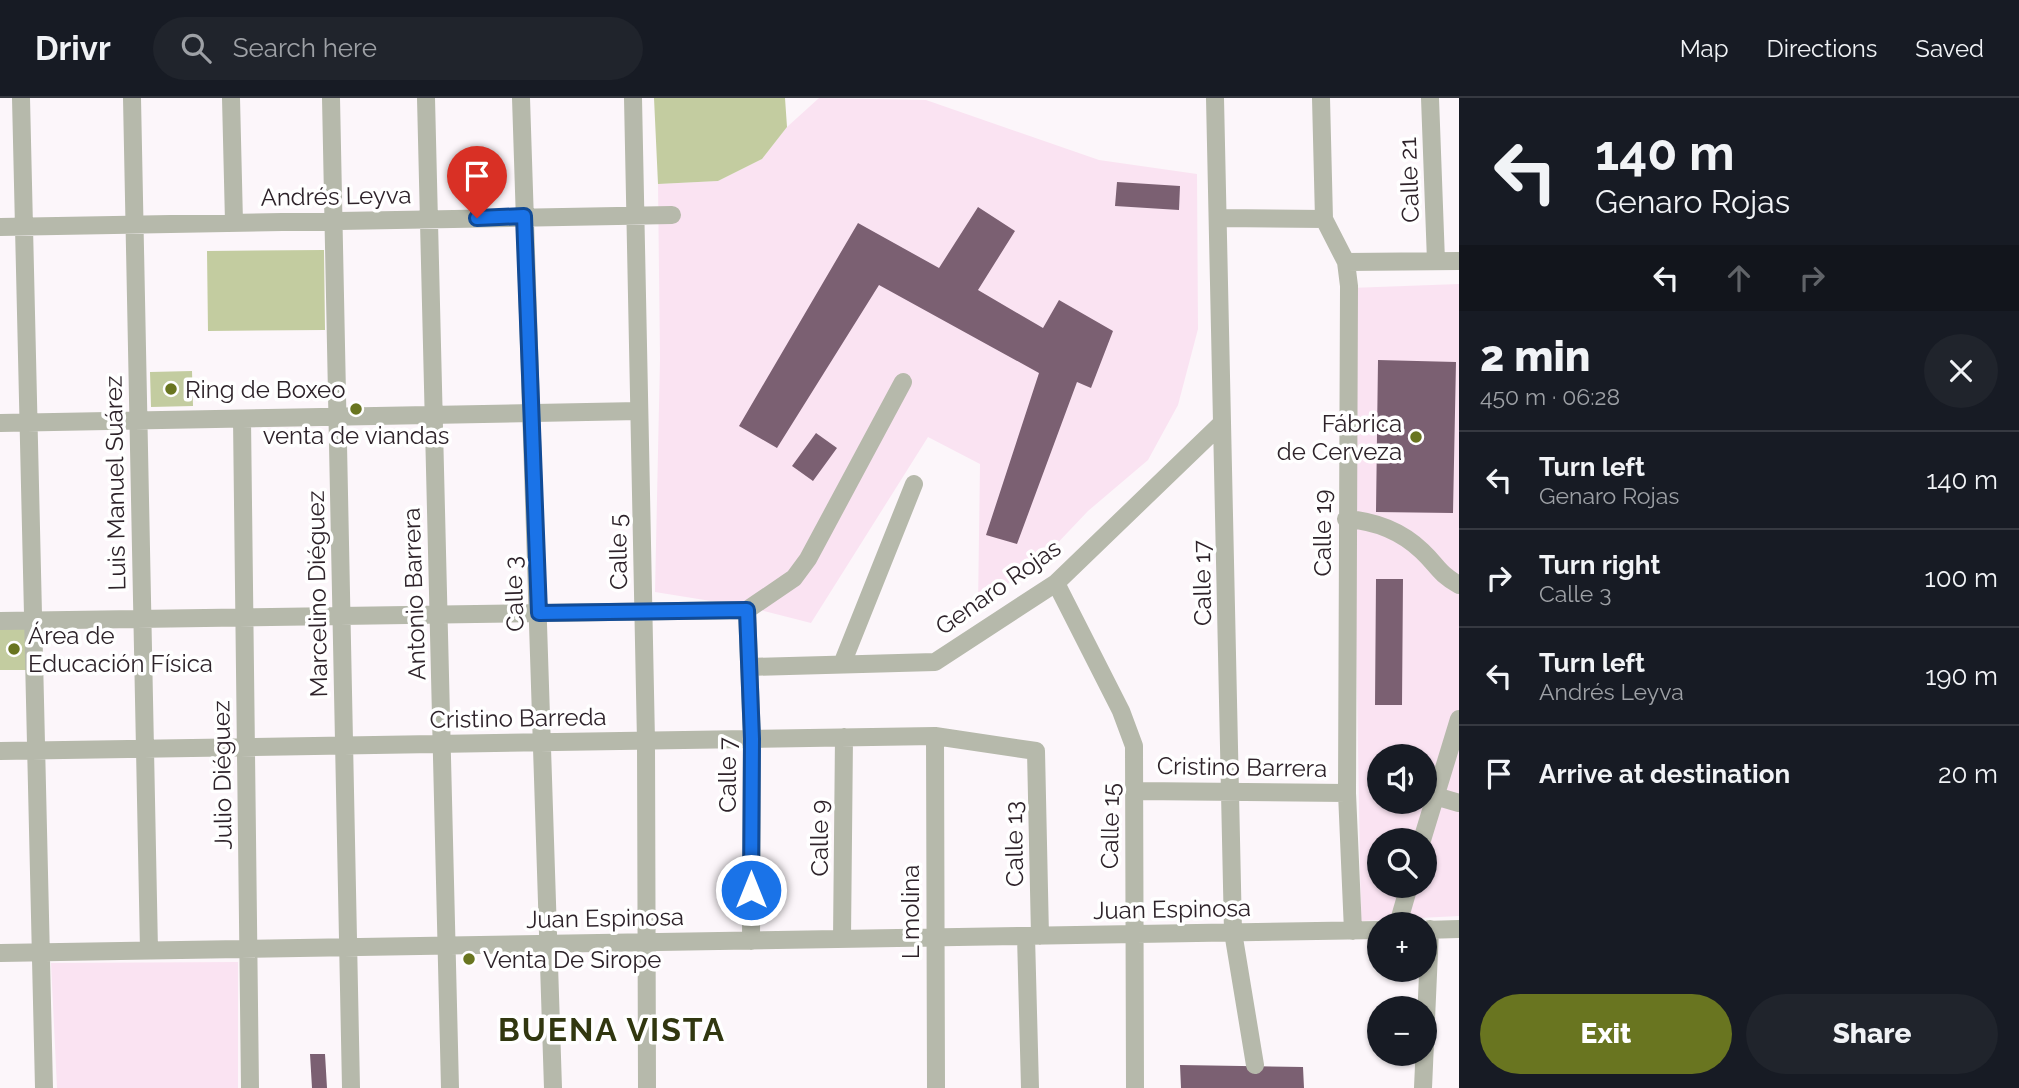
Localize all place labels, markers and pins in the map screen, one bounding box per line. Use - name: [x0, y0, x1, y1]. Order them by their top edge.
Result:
- pin: [447, 146, 507, 218]
- place label: Ring de Boxeo: [185, 375, 345, 404]
- marker: Ring de Boxeo: [163, 381, 179, 397]
- marker: venta de viandas: [348, 401, 364, 417]
- place label: Fábrica de Cerveza: [1277, 409, 1402, 466]
- place label: venta de viandas: [263, 421, 449, 450]
- marker: Fábrica de Cerveza: [1408, 429, 1424, 445]
- place label: Área de Educación Física: [28, 621, 213, 678]
- marker: Área de Educación Física: [6, 641, 22, 657]
- place label: Venta De Sirope: [483, 945, 661, 974]
- marker: Venta De Sirope: [461, 951, 477, 967]

